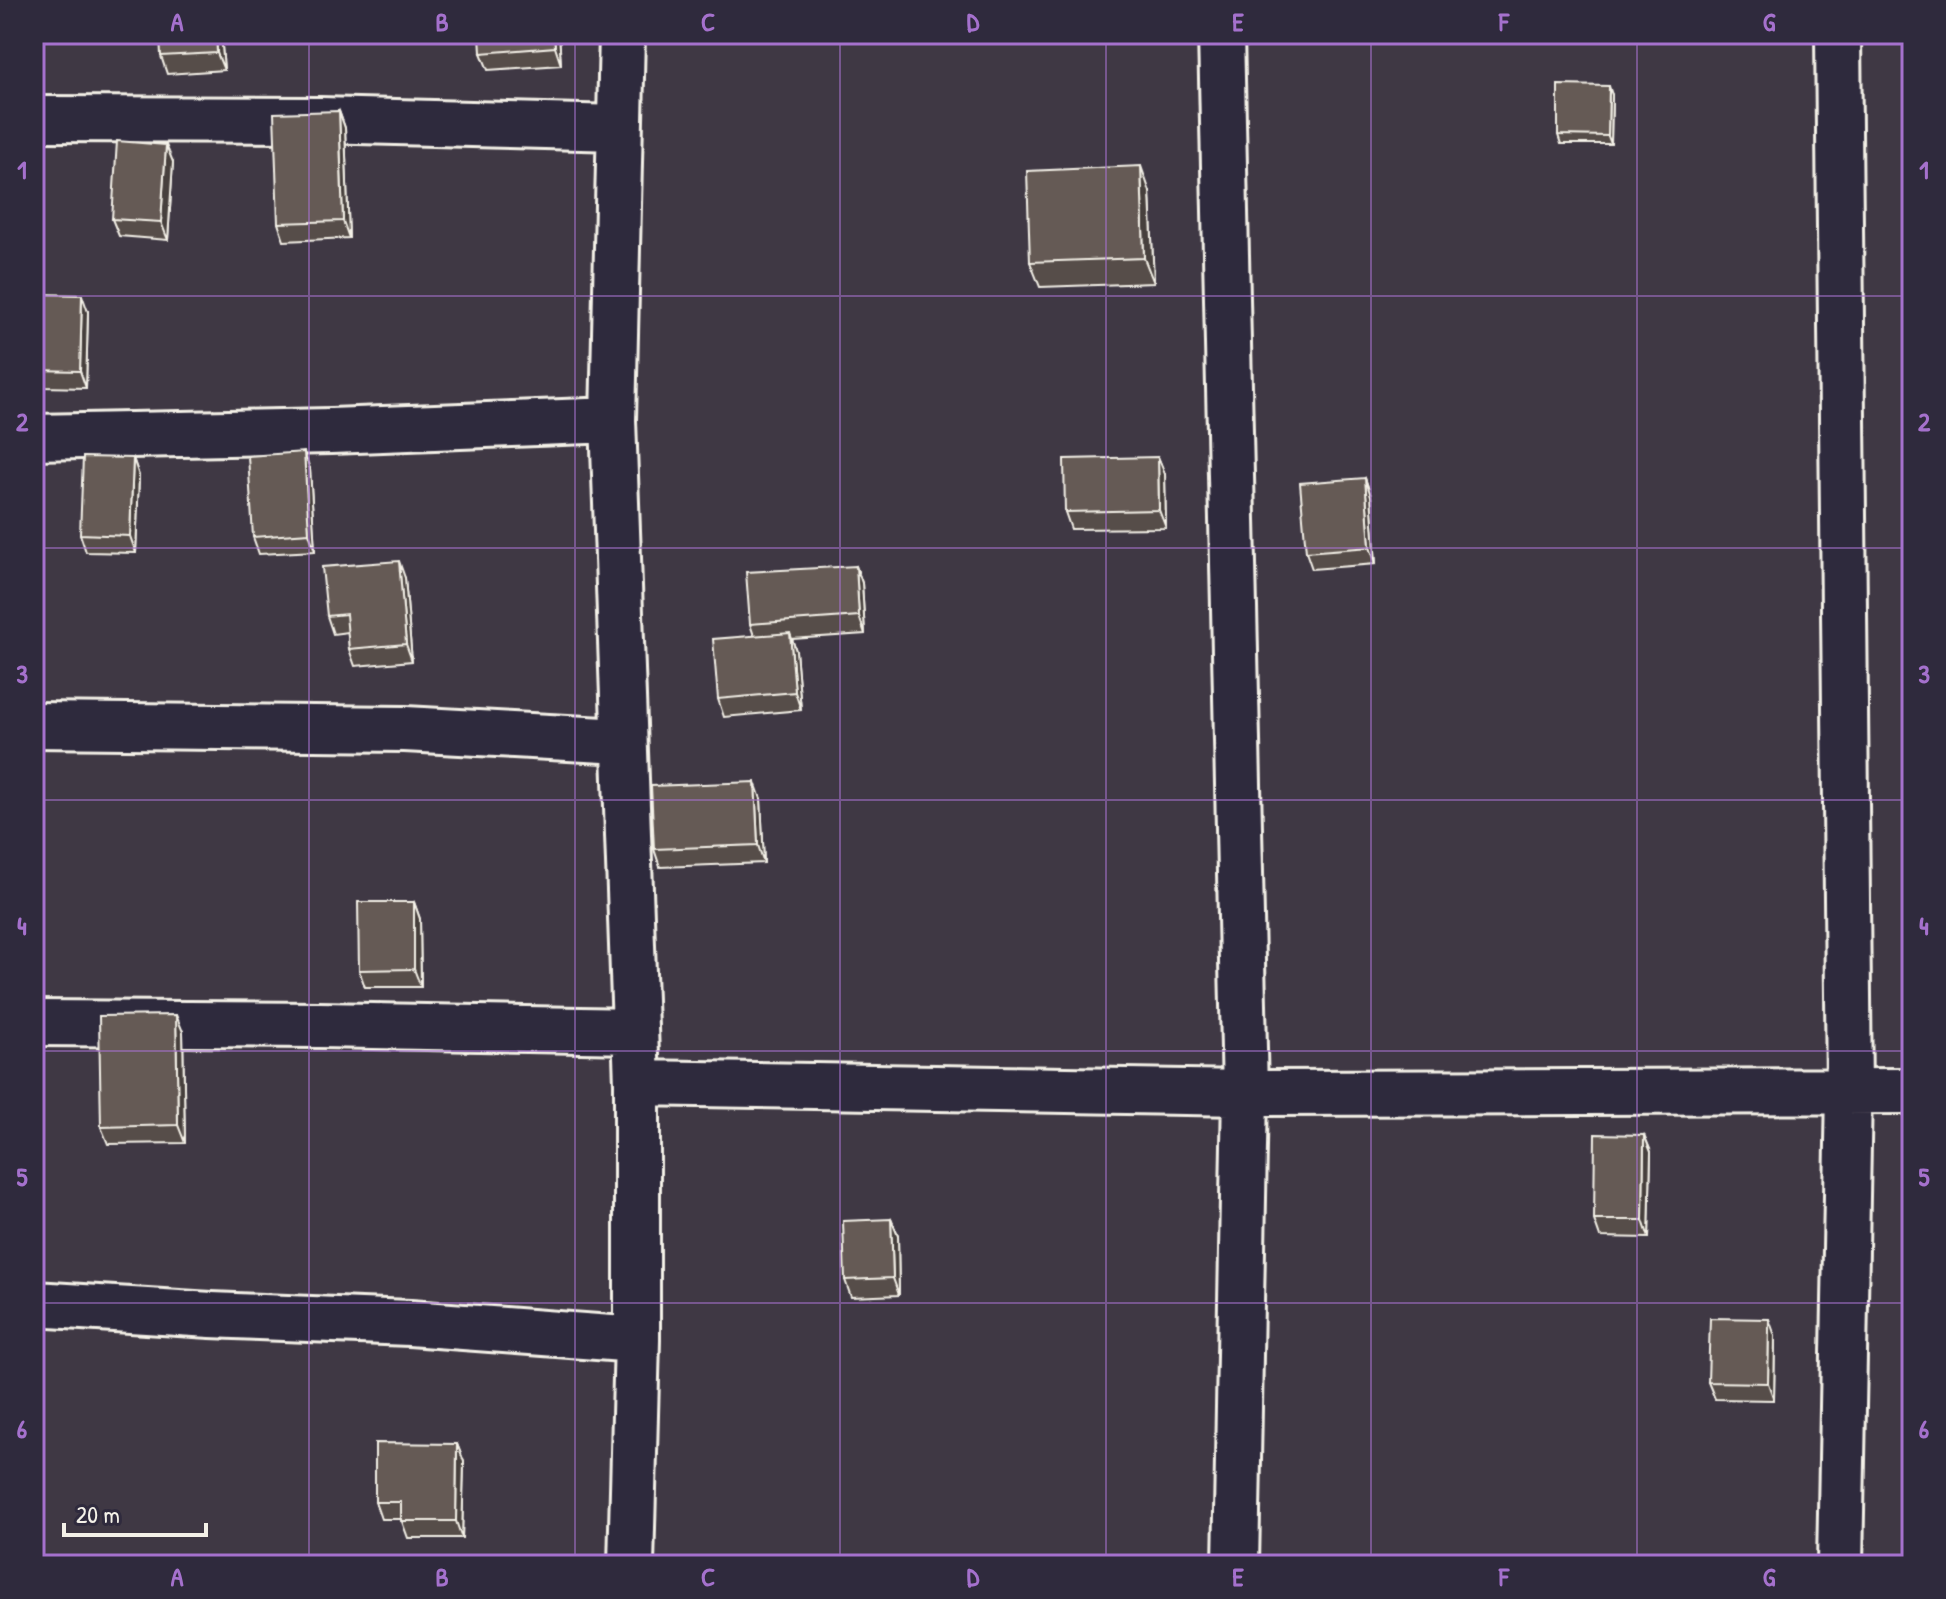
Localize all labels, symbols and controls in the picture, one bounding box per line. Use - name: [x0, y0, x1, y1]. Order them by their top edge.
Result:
- text: A: [171, 4, 184, 39]
- text: B: [435, 4, 449, 39]
- text: C: [701, 4, 715, 39]
- text: D: [967, 4, 980, 39]
- text: E: [1232, 4, 1244, 39]
- text: F: [1498, 4, 1510, 39]
- text: G: [1763, 4, 1776, 39]
- text: 1: [17, 152, 27, 187]
- text: 1: [1919, 152, 1929, 187]
- text: 2: [16, 404, 29, 439]
- text: 2: [1918, 404, 1931, 439]
- text: 3: [16, 656, 28, 691]
- text: 3: [1918, 656, 1930, 691]
- text: 4: [17, 908, 27, 943]
- text: 4: [1919, 908, 1929, 943]
- text: 5: [17, 1159, 28, 1194]
- text: 5: [1919, 1159, 1930, 1194]
- text: 6: [17, 1411, 28, 1446]
- text: 6: [1919, 1411, 1930, 1446]
- scale bar: [64, 1487, 206, 1537]
- text: 20 m: [76, 1498, 120, 1530]
- text: A: [171, 1559, 184, 1594]
- text: B: [435, 1559, 449, 1594]
- text: C: [701, 1559, 715, 1594]
- text: D: [967, 1559, 980, 1594]
- text: E: [1232, 1559, 1244, 1594]
- text: F: [1498, 1559, 1510, 1594]
- text: G: [1763, 1559, 1776, 1594]

